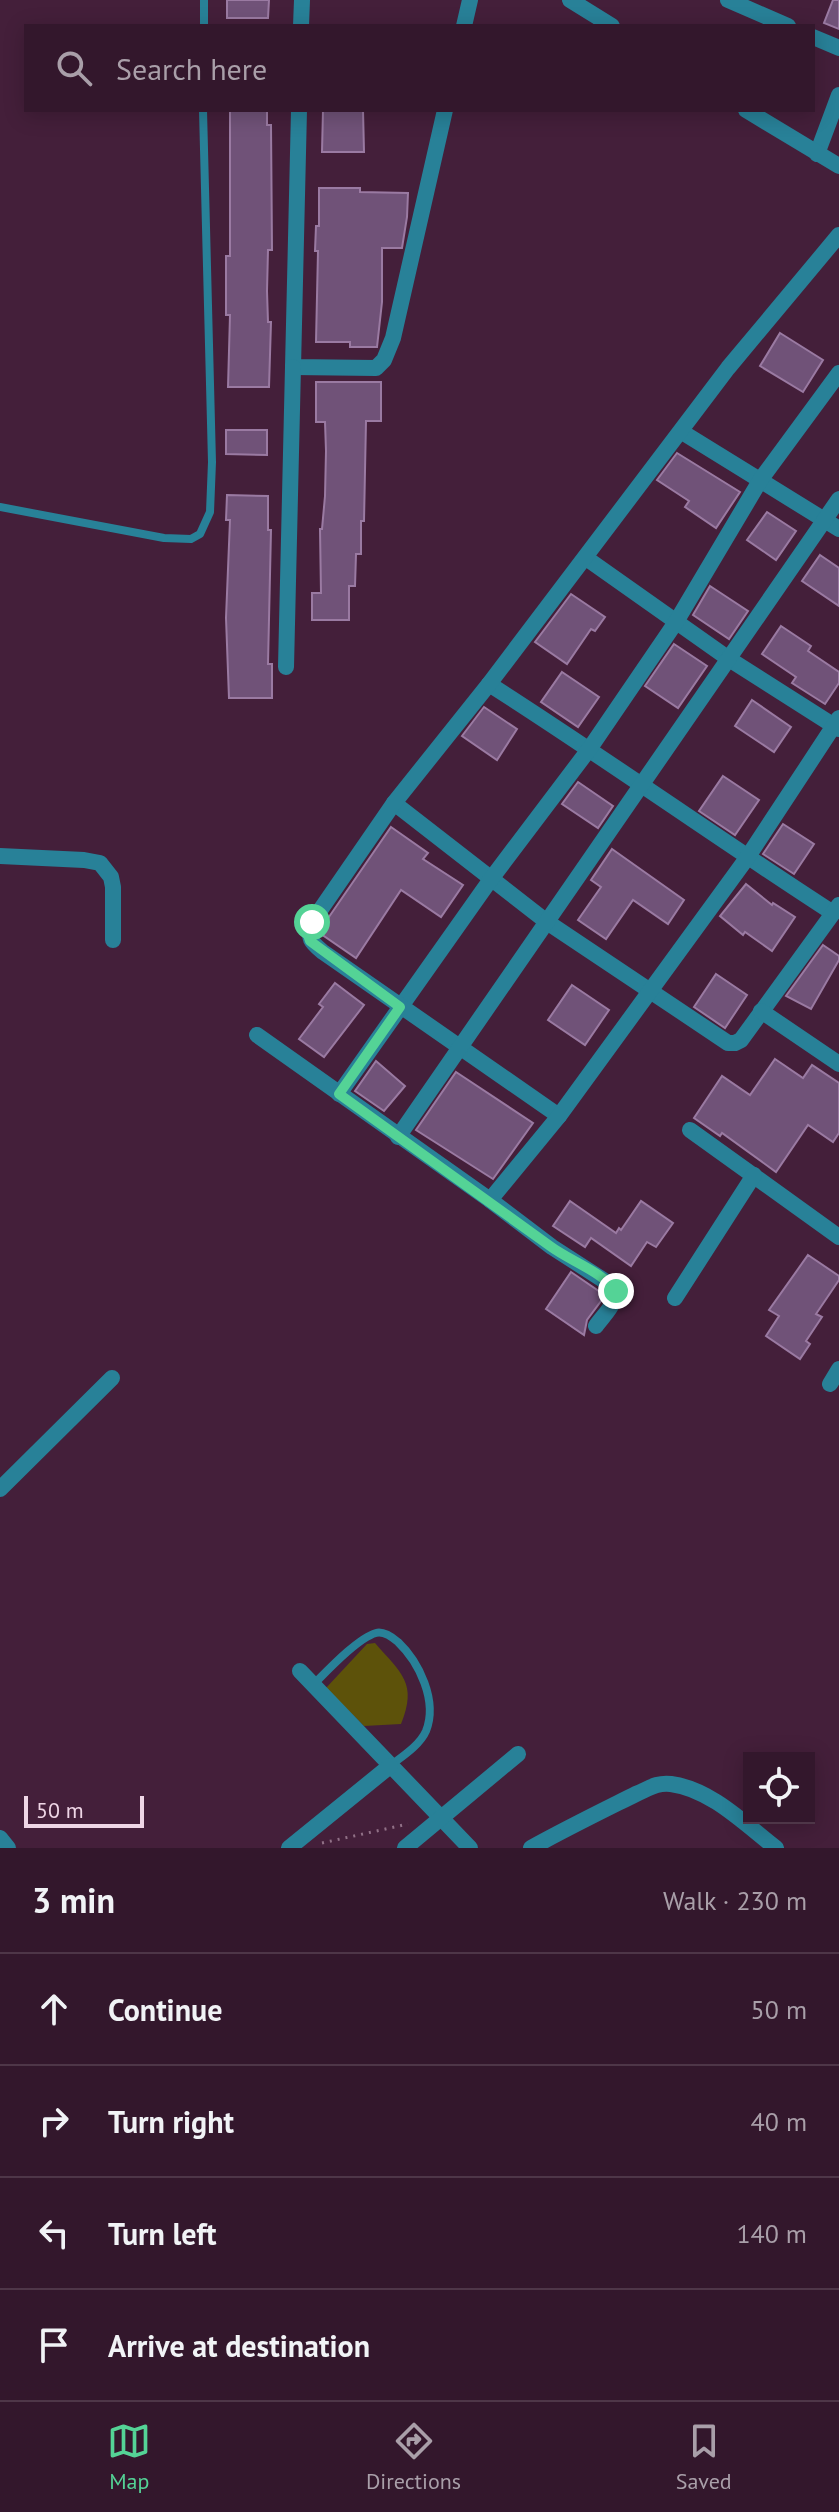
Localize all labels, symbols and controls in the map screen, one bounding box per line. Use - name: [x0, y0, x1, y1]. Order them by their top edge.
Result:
- search box: [24, 24, 815, 112]
- icon: search: [52, 46, 96, 90]
- text: Search here: [116, 49, 267, 88]
- route start: [294, 904, 330, 940]
- route end: [598, 1273, 634, 1309]
- map controls: [743, 1752, 815, 1824]
- button: locate: [743, 1752, 815, 1824]
- scale bar: [24, 1792, 144, 1828]
- text: 50 m: [36, 1796, 84, 1824]
- text: 3 min: [32, 1878, 115, 1922]
- text: Walk · 230 m: [663, 1884, 807, 1917]
- icon: ahead: [32, 1987, 76, 2031]
- text: Continue: [108, 1990, 222, 2029]
- text: 50 m: [751, 1993, 807, 2026]
- icon: right: [32, 2099, 76, 2143]
- text: Turn right: [108, 2102, 234, 2141]
- text: 40 m: [751, 2105, 807, 2138]
- icon: left: [32, 2211, 76, 2255]
- text: Turn left: [108, 2214, 216, 2253]
- text: 140 m: [736, 2217, 807, 2250]
- icon: arrive: [32, 2323, 76, 2367]
- text: Arrive at destination: [108, 2326, 370, 2365]
- tab: Map: [107, 2419, 151, 2495]
- tab: Directions: [366, 2419, 461, 2495]
- tab: Saved: [676, 2419, 732, 2495]

